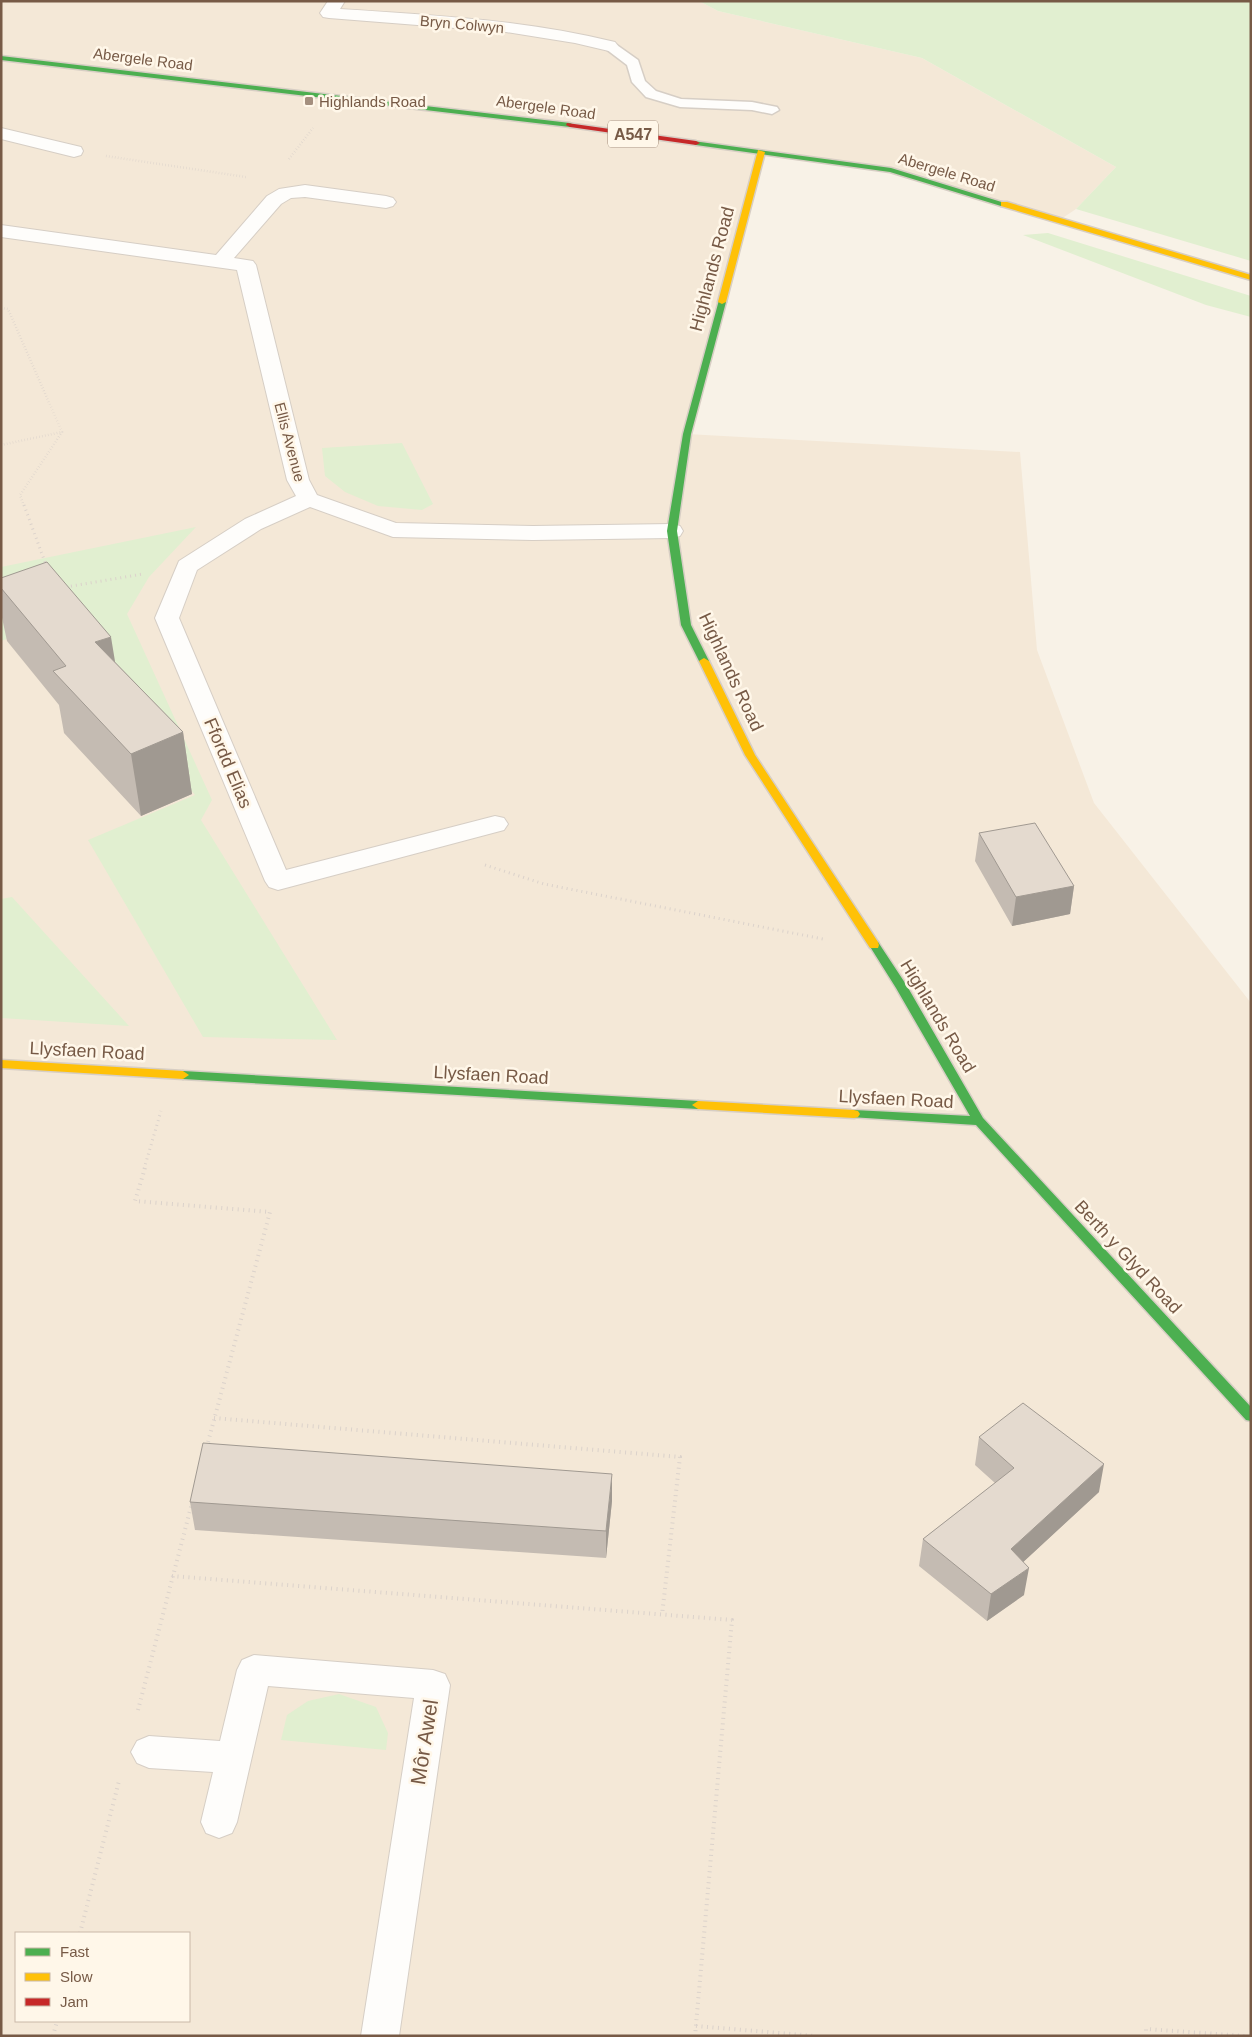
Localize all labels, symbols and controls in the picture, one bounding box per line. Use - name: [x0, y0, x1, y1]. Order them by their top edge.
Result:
- street label: Bryn Colwyn: [419, 12, 505, 36]
- street label: Abergele Road: [92, 44, 194, 74]
- street label: Abergele Road: [495, 92, 597, 122]
- place label: Highlands Road: [319, 93, 426, 110]
- marker: Highlands Road: [303, 95, 315, 107]
- road number: A547: [608, 120, 658, 148]
- street label: Abergele Road: [897, 149, 997, 195]
- street label: Highlands Road: [686, 205, 738, 333]
- street label: Ellis Avenue: [271, 400, 309, 484]
- street label: Highlands Road: [695, 610, 767, 734]
- street label: Ffordd Elias: [200, 715, 256, 811]
- street label: Highlands Road: [896, 956, 980, 1076]
- street label: Llysfaen Road: [29, 1038, 145, 1064]
- street label: Llysfaen Road: [433, 1062, 549, 1088]
- street label: Llysfaen Road: [838, 1086, 954, 1112]
- street label: Berth y Glyd Road: [1071, 1196, 1185, 1318]
- street label: Môr Awel: [406, 1698, 442, 1786]
- legend: [15, 1932, 190, 2022]
- text: Fast: [60, 1943, 90, 1960]
- text: Slow: [60, 1968, 93, 1985]
- text: Jam: [60, 1993, 88, 2010]

